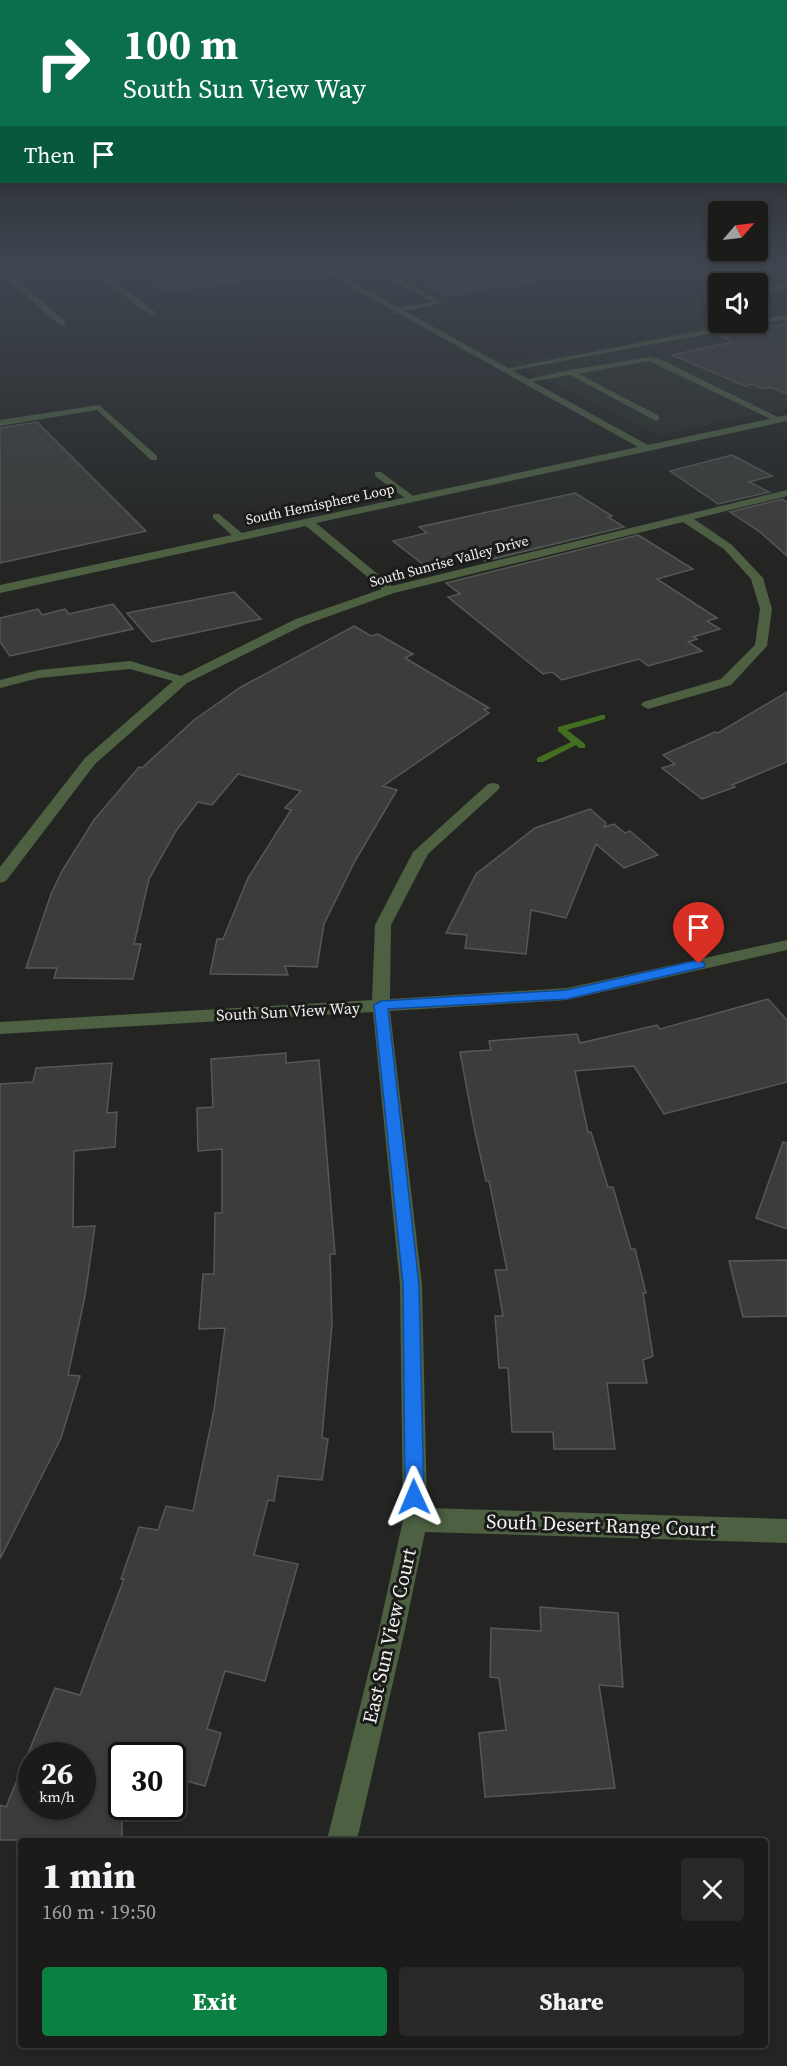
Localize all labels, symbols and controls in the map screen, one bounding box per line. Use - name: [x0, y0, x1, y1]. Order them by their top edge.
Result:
- text: 100 m: [123, 15, 238, 73]
- icon: right: [24, 24, 102, 102]
- text: South Sun View Way: [123, 70, 366, 107]
- icon: arrive: [87, 138, 120, 171]
- text: Then: [24, 140, 75, 170]
- north arrow: [708, 201, 768, 261]
- map controls: [708, 201, 768, 333]
- button: sound: [708, 273, 768, 333]
- street label: South Hemisphere Loop: [244, 478, 396, 530]
- street label: South Sunrise Valley Drive: [367, 530, 531, 592]
- pin: [673, 902, 724, 964]
- icon: arrive: [682, 911, 715, 944]
- street label: South Sun View Way: [216, 996, 361, 1026]
- position arrow: [382, 1465, 446, 1529]
- street label: South Desert Range Court: [486, 1507, 717, 1543]
- street label: East Sun View Court: [355, 1545, 423, 1726]
- speed limit sign: 30: [108, 1742, 186, 1820]
- text: 26: [41, 1753, 73, 1794]
- text: km/h: [39, 1786, 75, 1807]
- text: 1 min: [42, 1851, 136, 1900]
- button: close: [681, 1858, 744, 1921]
- text: 160 m · 19:50: [42, 1898, 156, 1926]
- button: Exit: [42, 1967, 387, 2036]
- button: Share: [399, 1967, 744, 2036]

